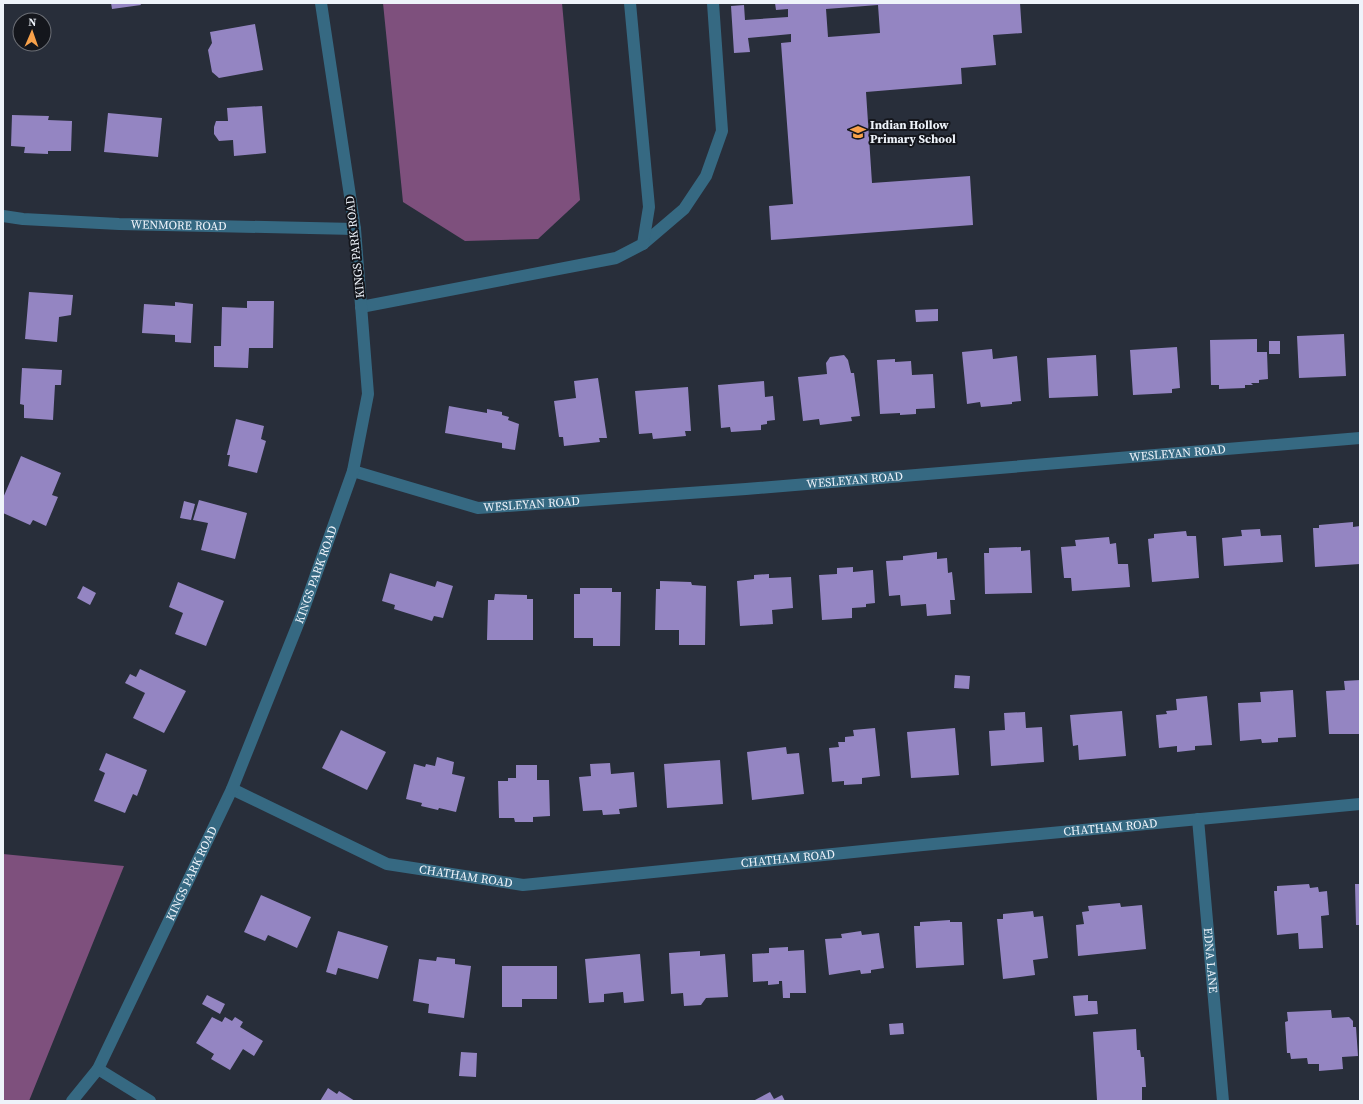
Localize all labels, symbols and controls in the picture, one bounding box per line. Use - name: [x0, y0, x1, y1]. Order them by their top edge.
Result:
- north arrow: [12, 12, 52, 52]
- text: N: [28, 15, 37, 30]
- place label: Indian Hollow Primary School: [870, 117, 956, 147]
- school or university icon: Indian Hollow Primary School: [849, 123, 867, 141]
- street label: KINGS PARK ROAD: [342, 195, 368, 299]
- street label: WENMORE ROAD: [130, 216, 227, 234]
- street label: WESLEYAN ROAD: [1129, 441, 1226, 465]
- street label: WESLEYAN ROAD: [806, 468, 904, 492]
- street label: WESLEYAN ROAD: [483, 493, 580, 516]
- street label: KINGS PARK ROAD: [291, 523, 341, 626]
- street label: CHATHAM ROAD: [1063, 815, 1158, 840]
- street label: KINGS PARK ROAD: [162, 824, 221, 923]
- street label: CHATHAM ROAD: [740, 846, 836, 871]
- street label: CHATHAM ROAD: [418, 861, 514, 891]
- street label: EDNA LANE: [1200, 927, 1221, 994]

